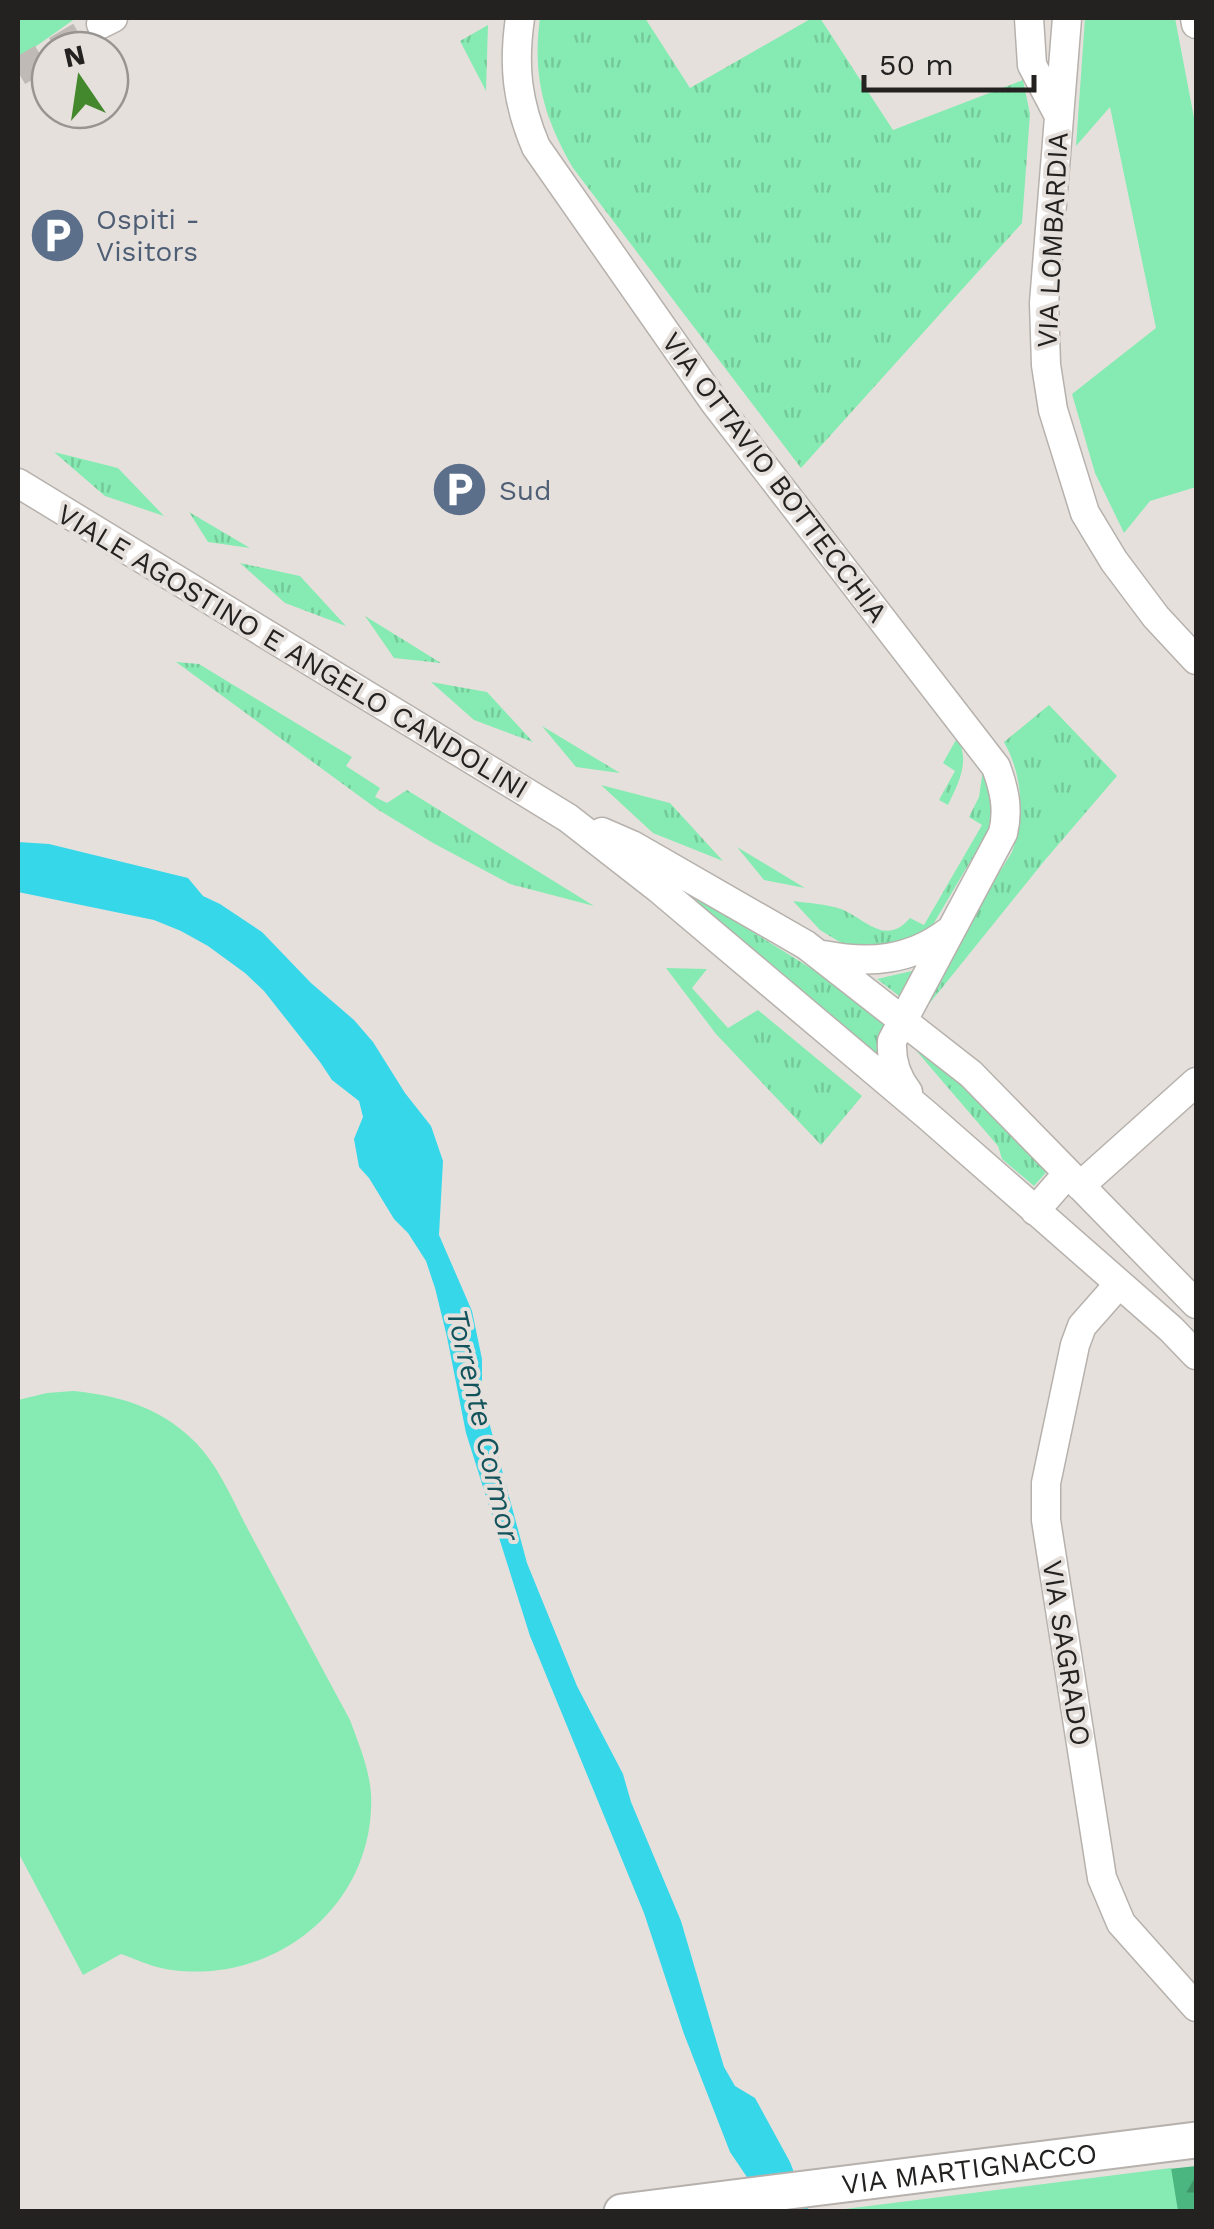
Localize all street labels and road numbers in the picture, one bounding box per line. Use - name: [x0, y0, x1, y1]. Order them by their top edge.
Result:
- street label: VIA LOMBARDIA: [1030, 131, 1075, 349]
- street label: VIA OTTAVIO BOTTECCHIA: [655, 326, 894, 629]
- street label: VIALE AGOSTINO E ANGELO CANDOLINI: [51, 497, 534, 806]
- street label: VIA SAGRADO: [1036, 1558, 1097, 1748]
- street label: VIA MARTIGNACCO: [840, 2137, 1099, 2201]

